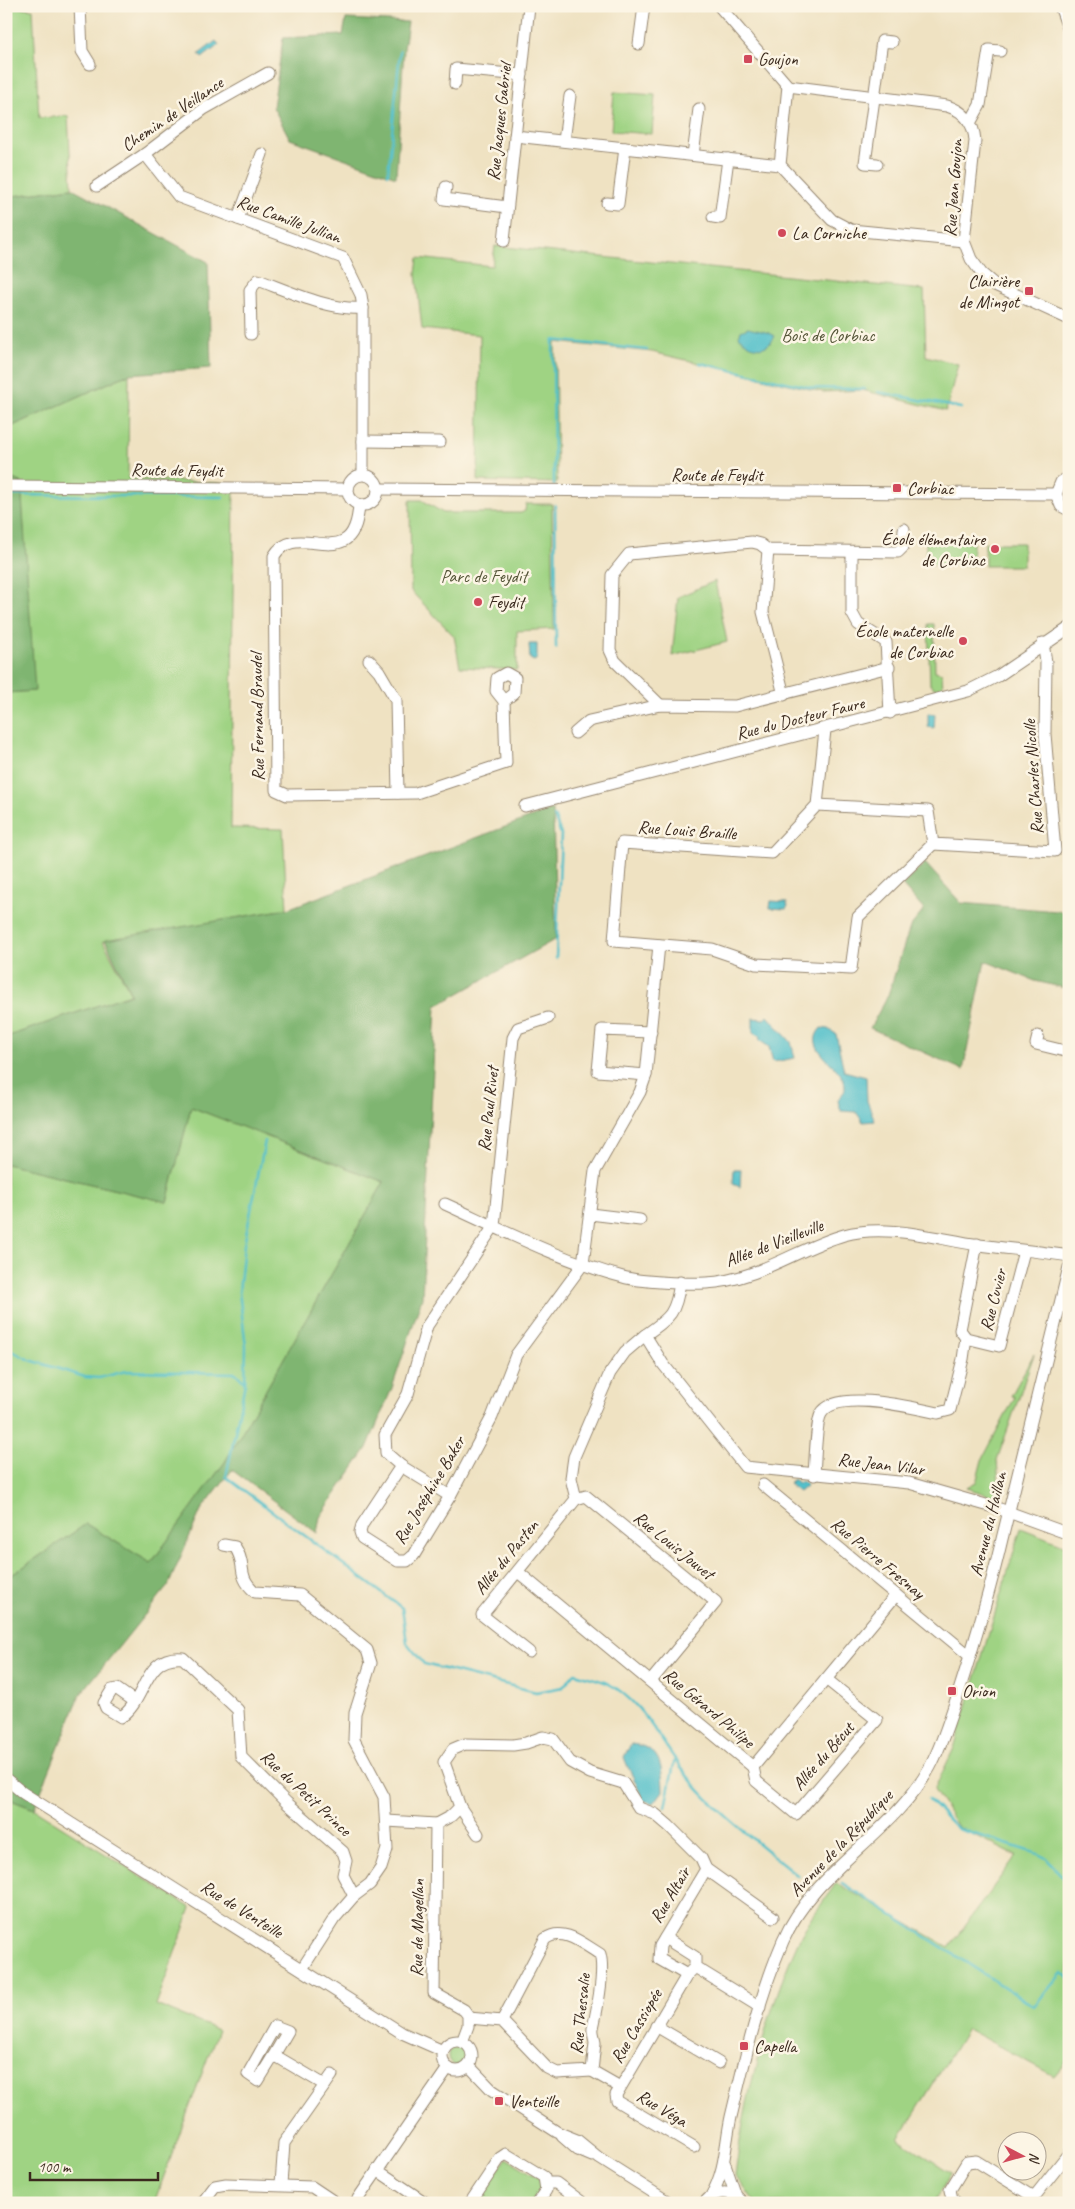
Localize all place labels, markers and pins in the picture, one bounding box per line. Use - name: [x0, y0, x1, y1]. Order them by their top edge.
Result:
- place label: Goujon: [758, 48, 799, 70]
- marker: Goujon: [742, 53, 754, 65]
- place label: La Corniche: [792, 222, 867, 244]
- marker: La Corniche: [776, 227, 788, 239]
- place label: Clairière de Mingot: [959, 270, 1021, 313]
- marker: Clairière de Mingot: [1023, 285, 1035, 297]
- place label: Corbiac: [907, 477, 955, 499]
- marker: Corbiac: [891, 482, 903, 494]
- place label: École élémentaire de Corbiac: [882, 528, 987, 571]
- marker: École élémentaire de Corbiac: [989, 543, 1001, 555]
- place label: Feydit: [488, 591, 527, 613]
- marker: Feydit: [472, 596, 484, 608]
- place label: École maternelle de Corbiac: [856, 620, 955, 663]
- marker: École maternelle de Corbiac: [957, 635, 969, 647]
- place label: Orion: [962, 1680, 996, 1702]
- marker: Orion: [946, 1685, 958, 1697]
- place label: Capella: [754, 2035, 798, 2057]
- marker: Capella: [738, 2040, 750, 2052]
- place label: Venteille: [509, 2090, 559, 2112]
- marker: Venteille: [493, 2095, 505, 2107]

